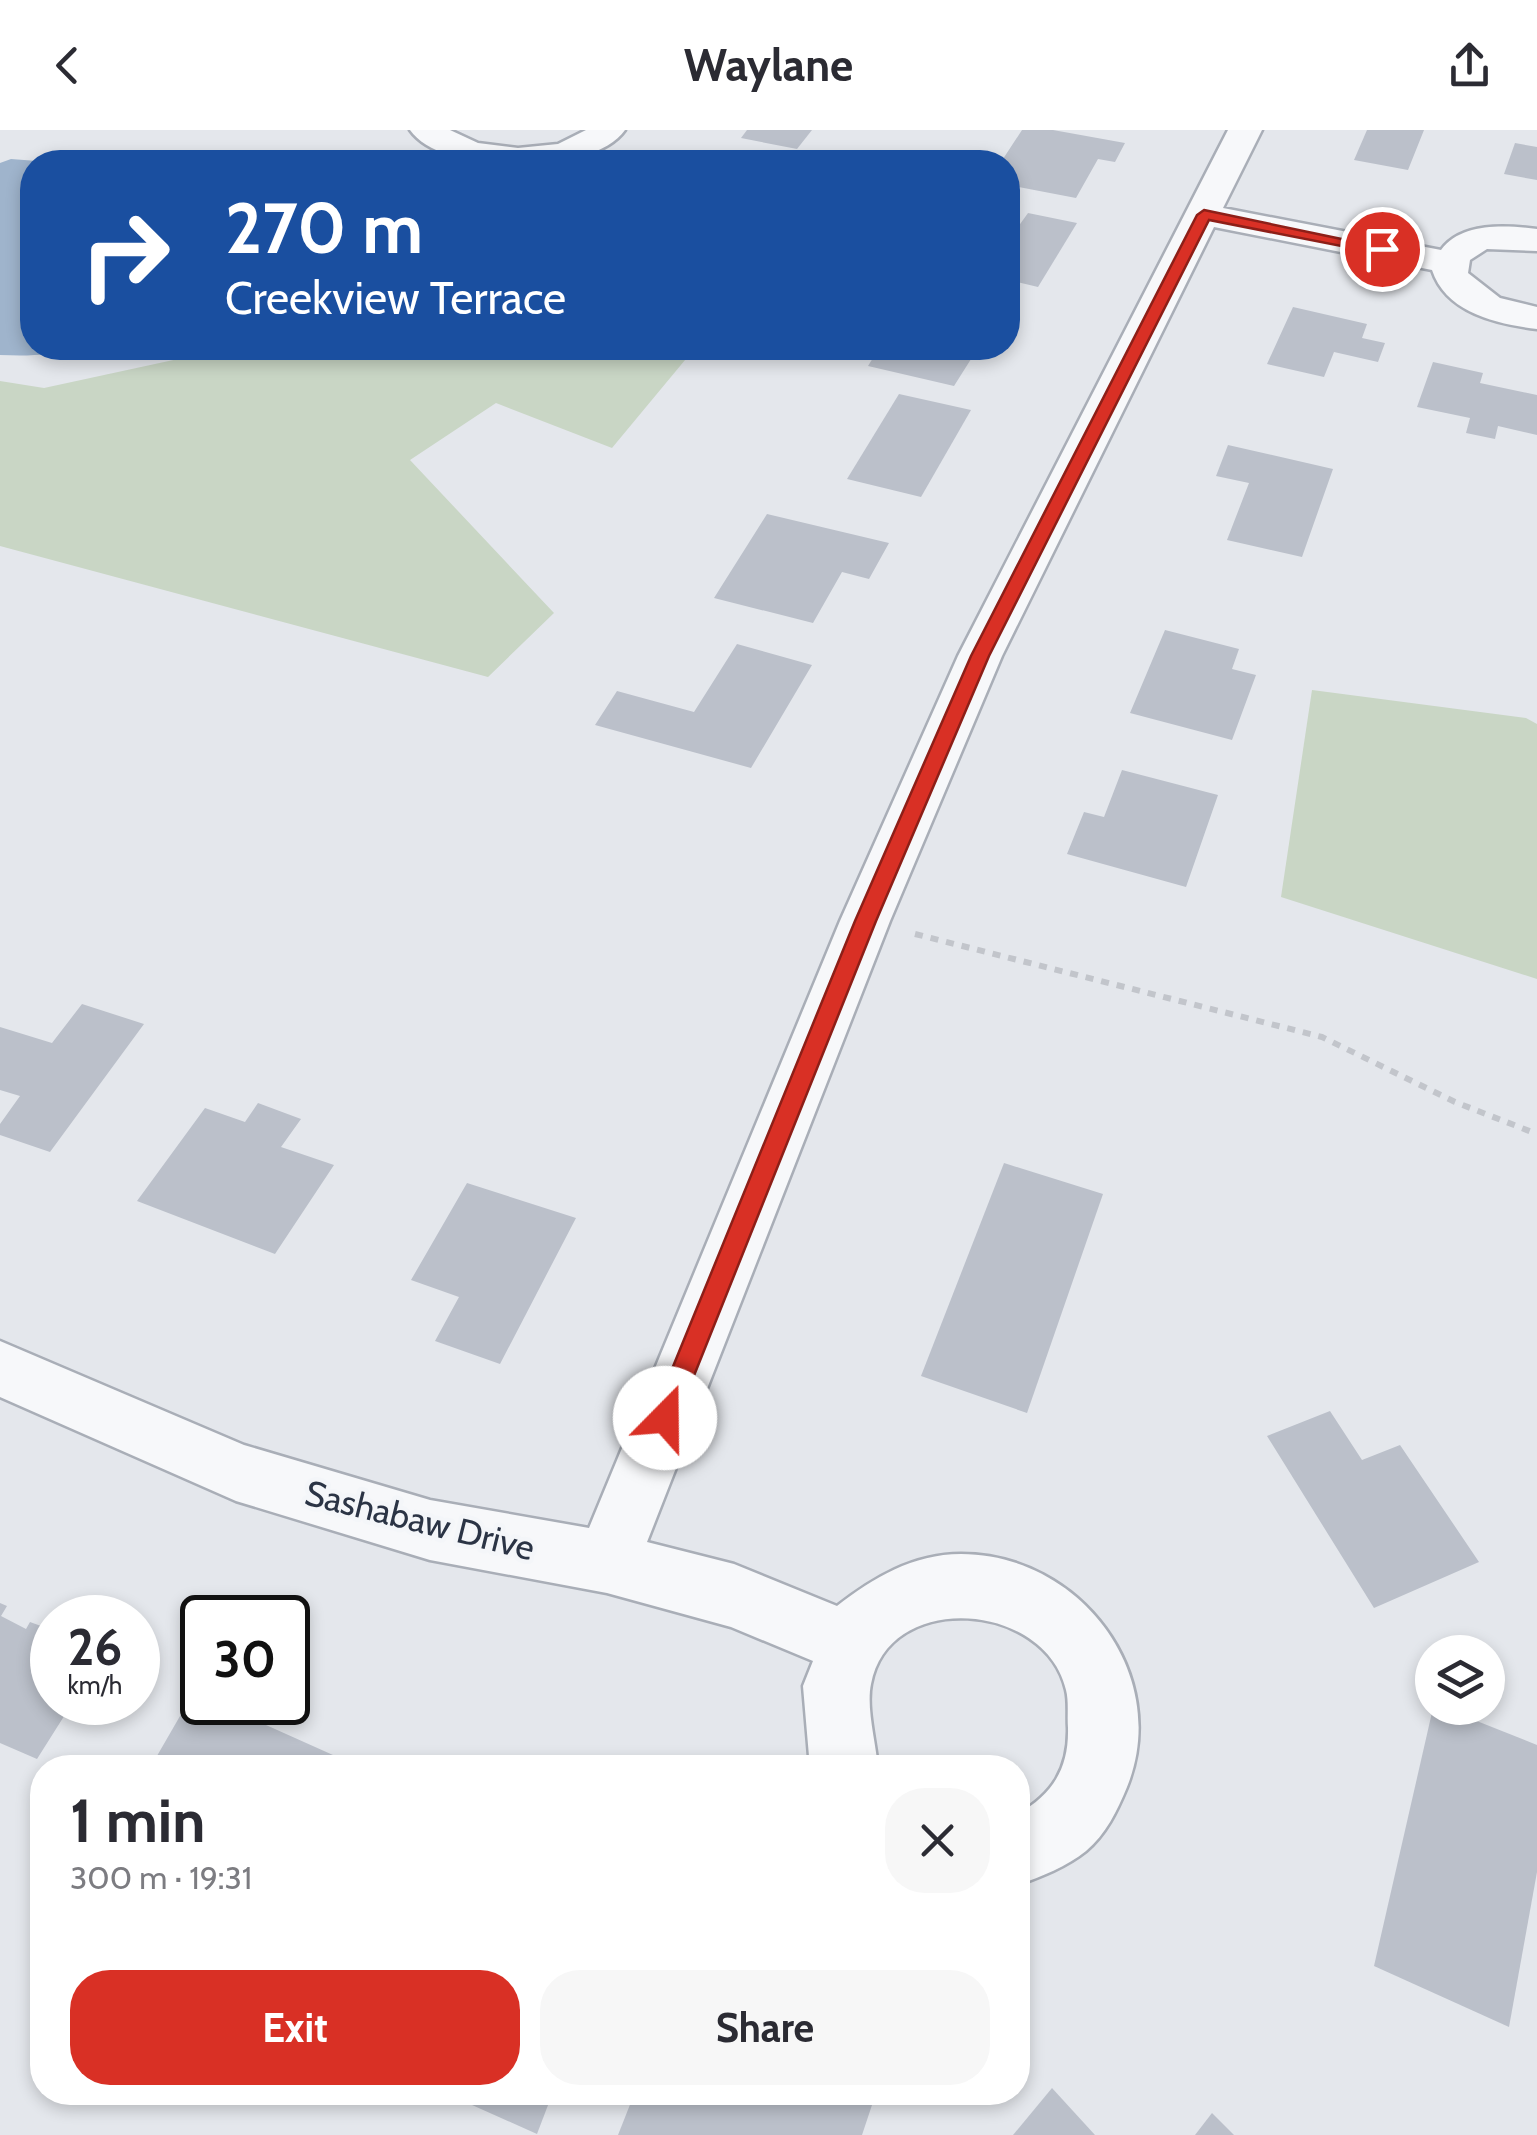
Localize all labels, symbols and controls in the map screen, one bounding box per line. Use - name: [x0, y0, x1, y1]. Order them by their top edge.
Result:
- icon: back: [40, 38, 95, 93]
- text: Waylane: [684, 38, 853, 92]
- icon: share: [1442, 38, 1497, 93]
- text: 270 m: [225, 185, 423, 271]
- icon: right: [60, 190, 190, 320]
- pin: [1340, 207, 1425, 292]
- icon: arrive: [1355, 222, 1410, 277]
- text: Creekview Terrace: [225, 271, 566, 325]
- position arrow: [613, 1366, 717, 1470]
- street label: Sashabaw Drive: [301, 1471, 539, 1569]
- speed limit sign: 30: [180, 1595, 310, 1725]
- text: 26: [68, 1617, 122, 1678]
- map controls: [1415, 1635, 1505, 1725]
- button: layers: [1415, 1635, 1505, 1725]
- text: km/h: [68, 1670, 122, 1700]
- text: 1 min: [70, 1784, 205, 1857]
- button: close: [885, 1788, 990, 1893]
- text: 300 m · 19:31: [70, 1858, 252, 1897]
- button: Exit: [70, 1970, 520, 2085]
- button: Share: [540, 1970, 990, 2085]

